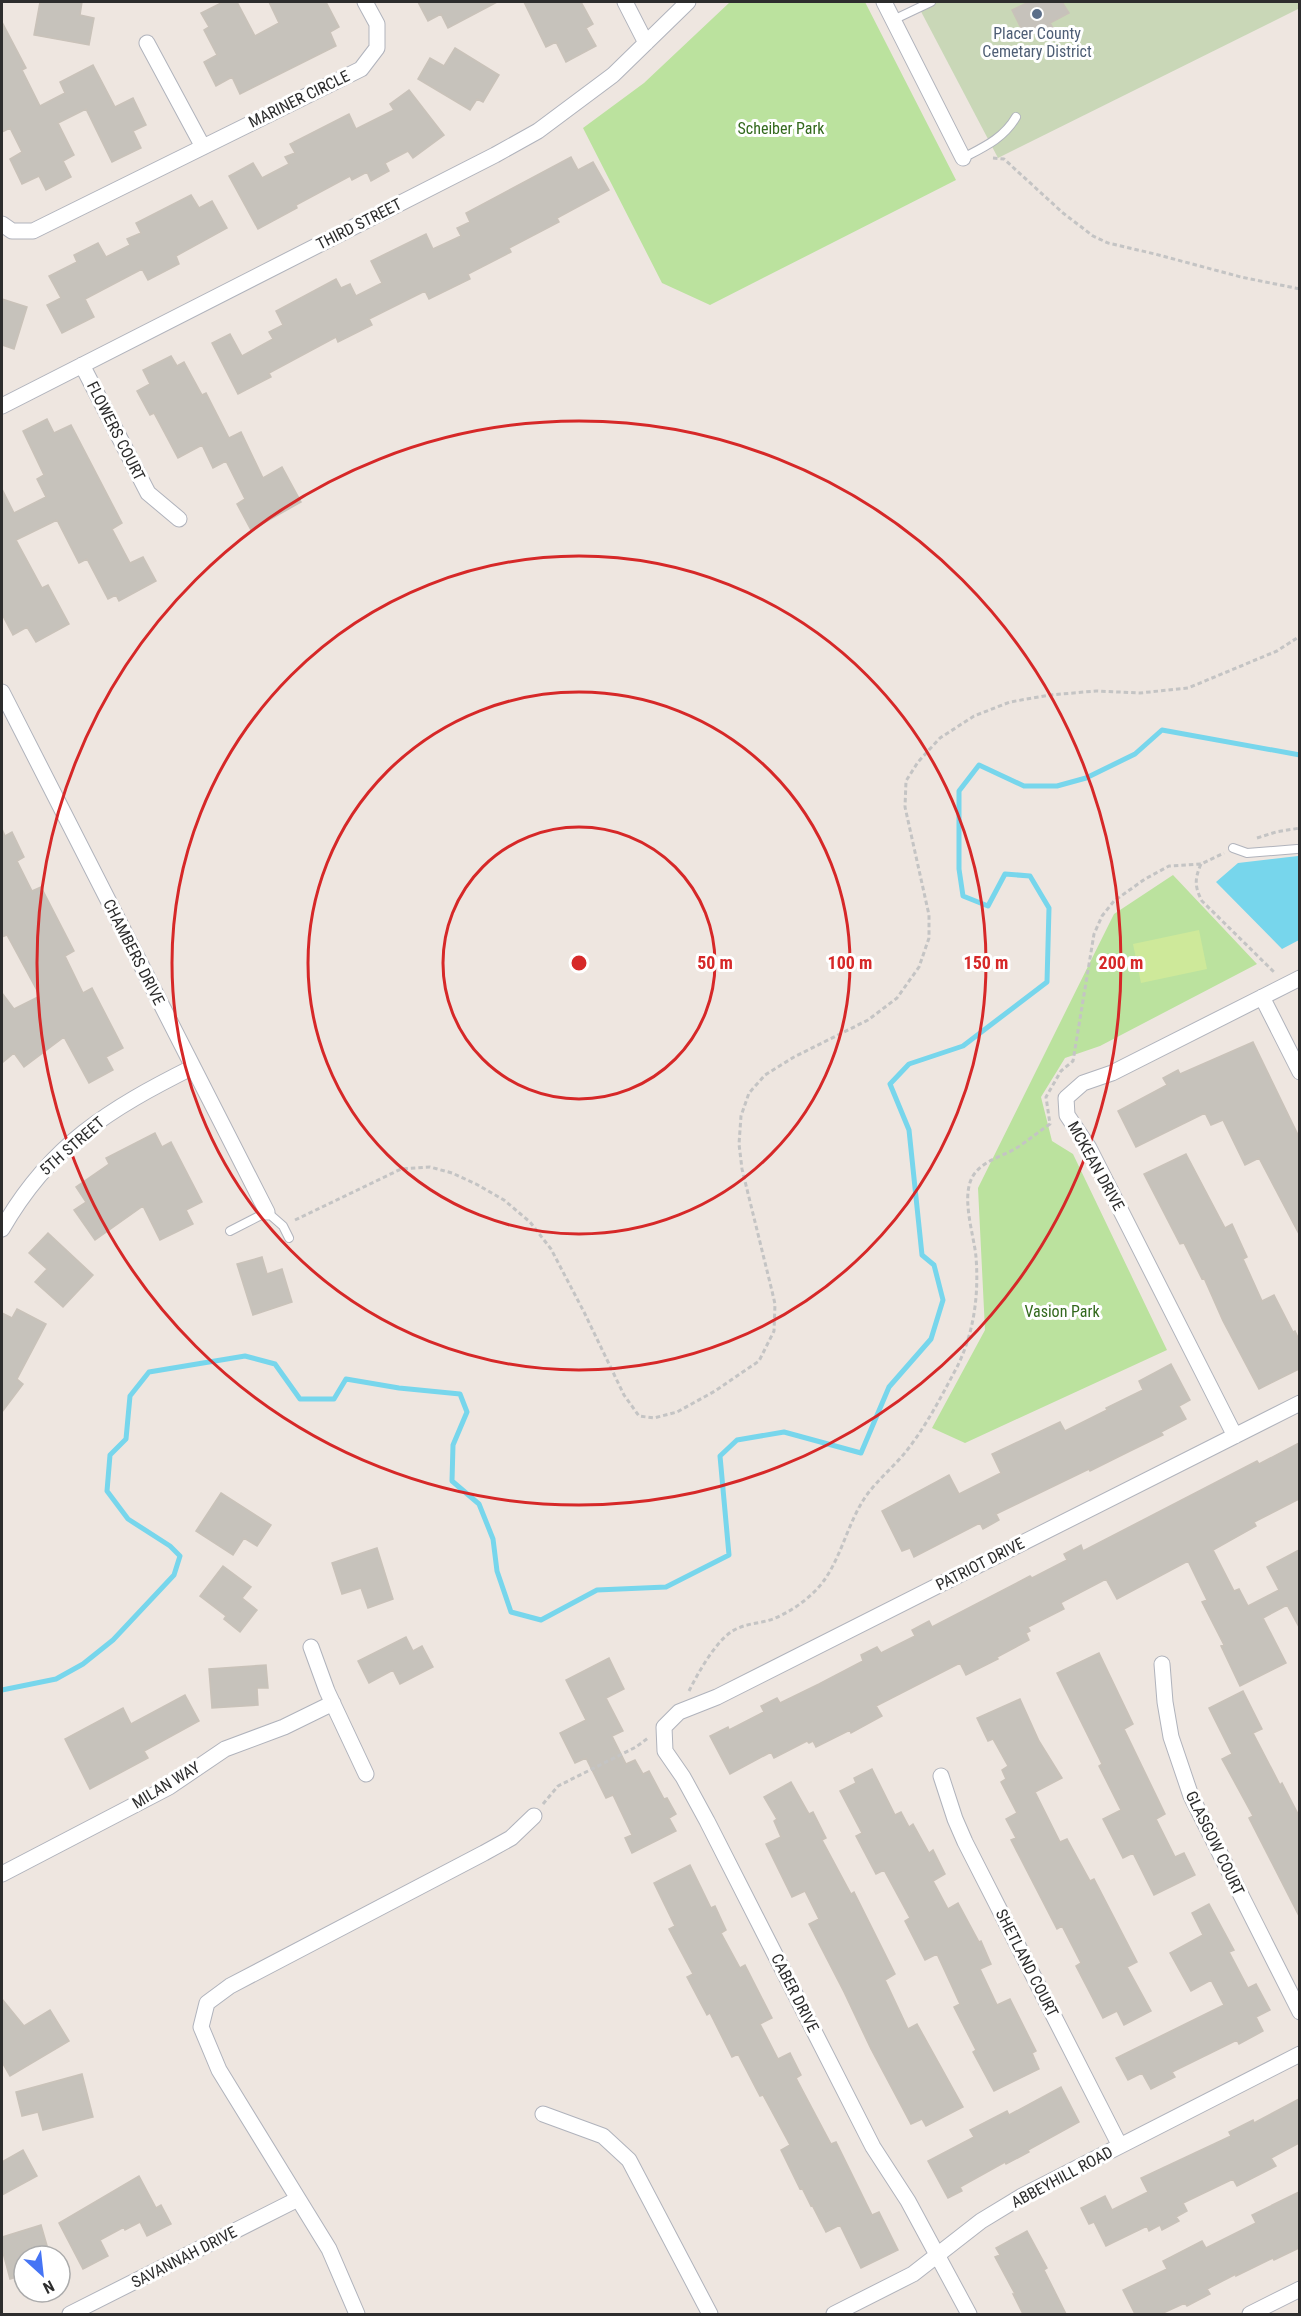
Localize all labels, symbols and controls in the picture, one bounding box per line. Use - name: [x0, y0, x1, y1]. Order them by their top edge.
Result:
- marker: Placer County Cemetary District: [1030, 7, 1044, 21]
- place label: Placer County Cemetary District: [982, 24, 1092, 61]
- street label: MARINER CIRCLE: [245, 66, 353, 132]
- park label: Scheiber Park: [737, 119, 825, 138]
- street label: THIRD STREET: [313, 194, 405, 254]
- street label: FLOWERS COURT: [83, 378, 149, 484]
- street label: CHAMBERS DRIVE: [99, 896, 169, 1008]
- text: 50 m: [697, 952, 733, 973]
- text: 100 m: [828, 952, 872, 973]
- text: 150 m: [964, 952, 1008, 973]
- text: 200 m: [1099, 952, 1143, 973]
- centre of rings: [569, 953, 589, 973]
- street label: 5TH STREET: [36, 1113, 108, 1179]
- street label: MCKEAN DRIVE: [1064, 1118, 1128, 1214]
- park label: Vasion Park: [1024, 1302, 1100, 1321]
- street label: PATRIOT DRIVE: [933, 1534, 1027, 1594]
- street label: MILAN WAY: [129, 1757, 204, 1813]
- street label: GLASGOW COURT: [1182, 1788, 1248, 1898]
- street label: SHETLAND COURT: [992, 1906, 1062, 2020]
- street label: CABER DRIVE: [767, 1951, 823, 2036]
- street label: ABBEYHILL ROAD: [1008, 2142, 1116, 2212]
- street label: SAVANNAH DRIVE: [128, 2222, 240, 2292]
- north arrow: [12, 2244, 72, 2304]
- text: N: [40, 2276, 57, 2298]

